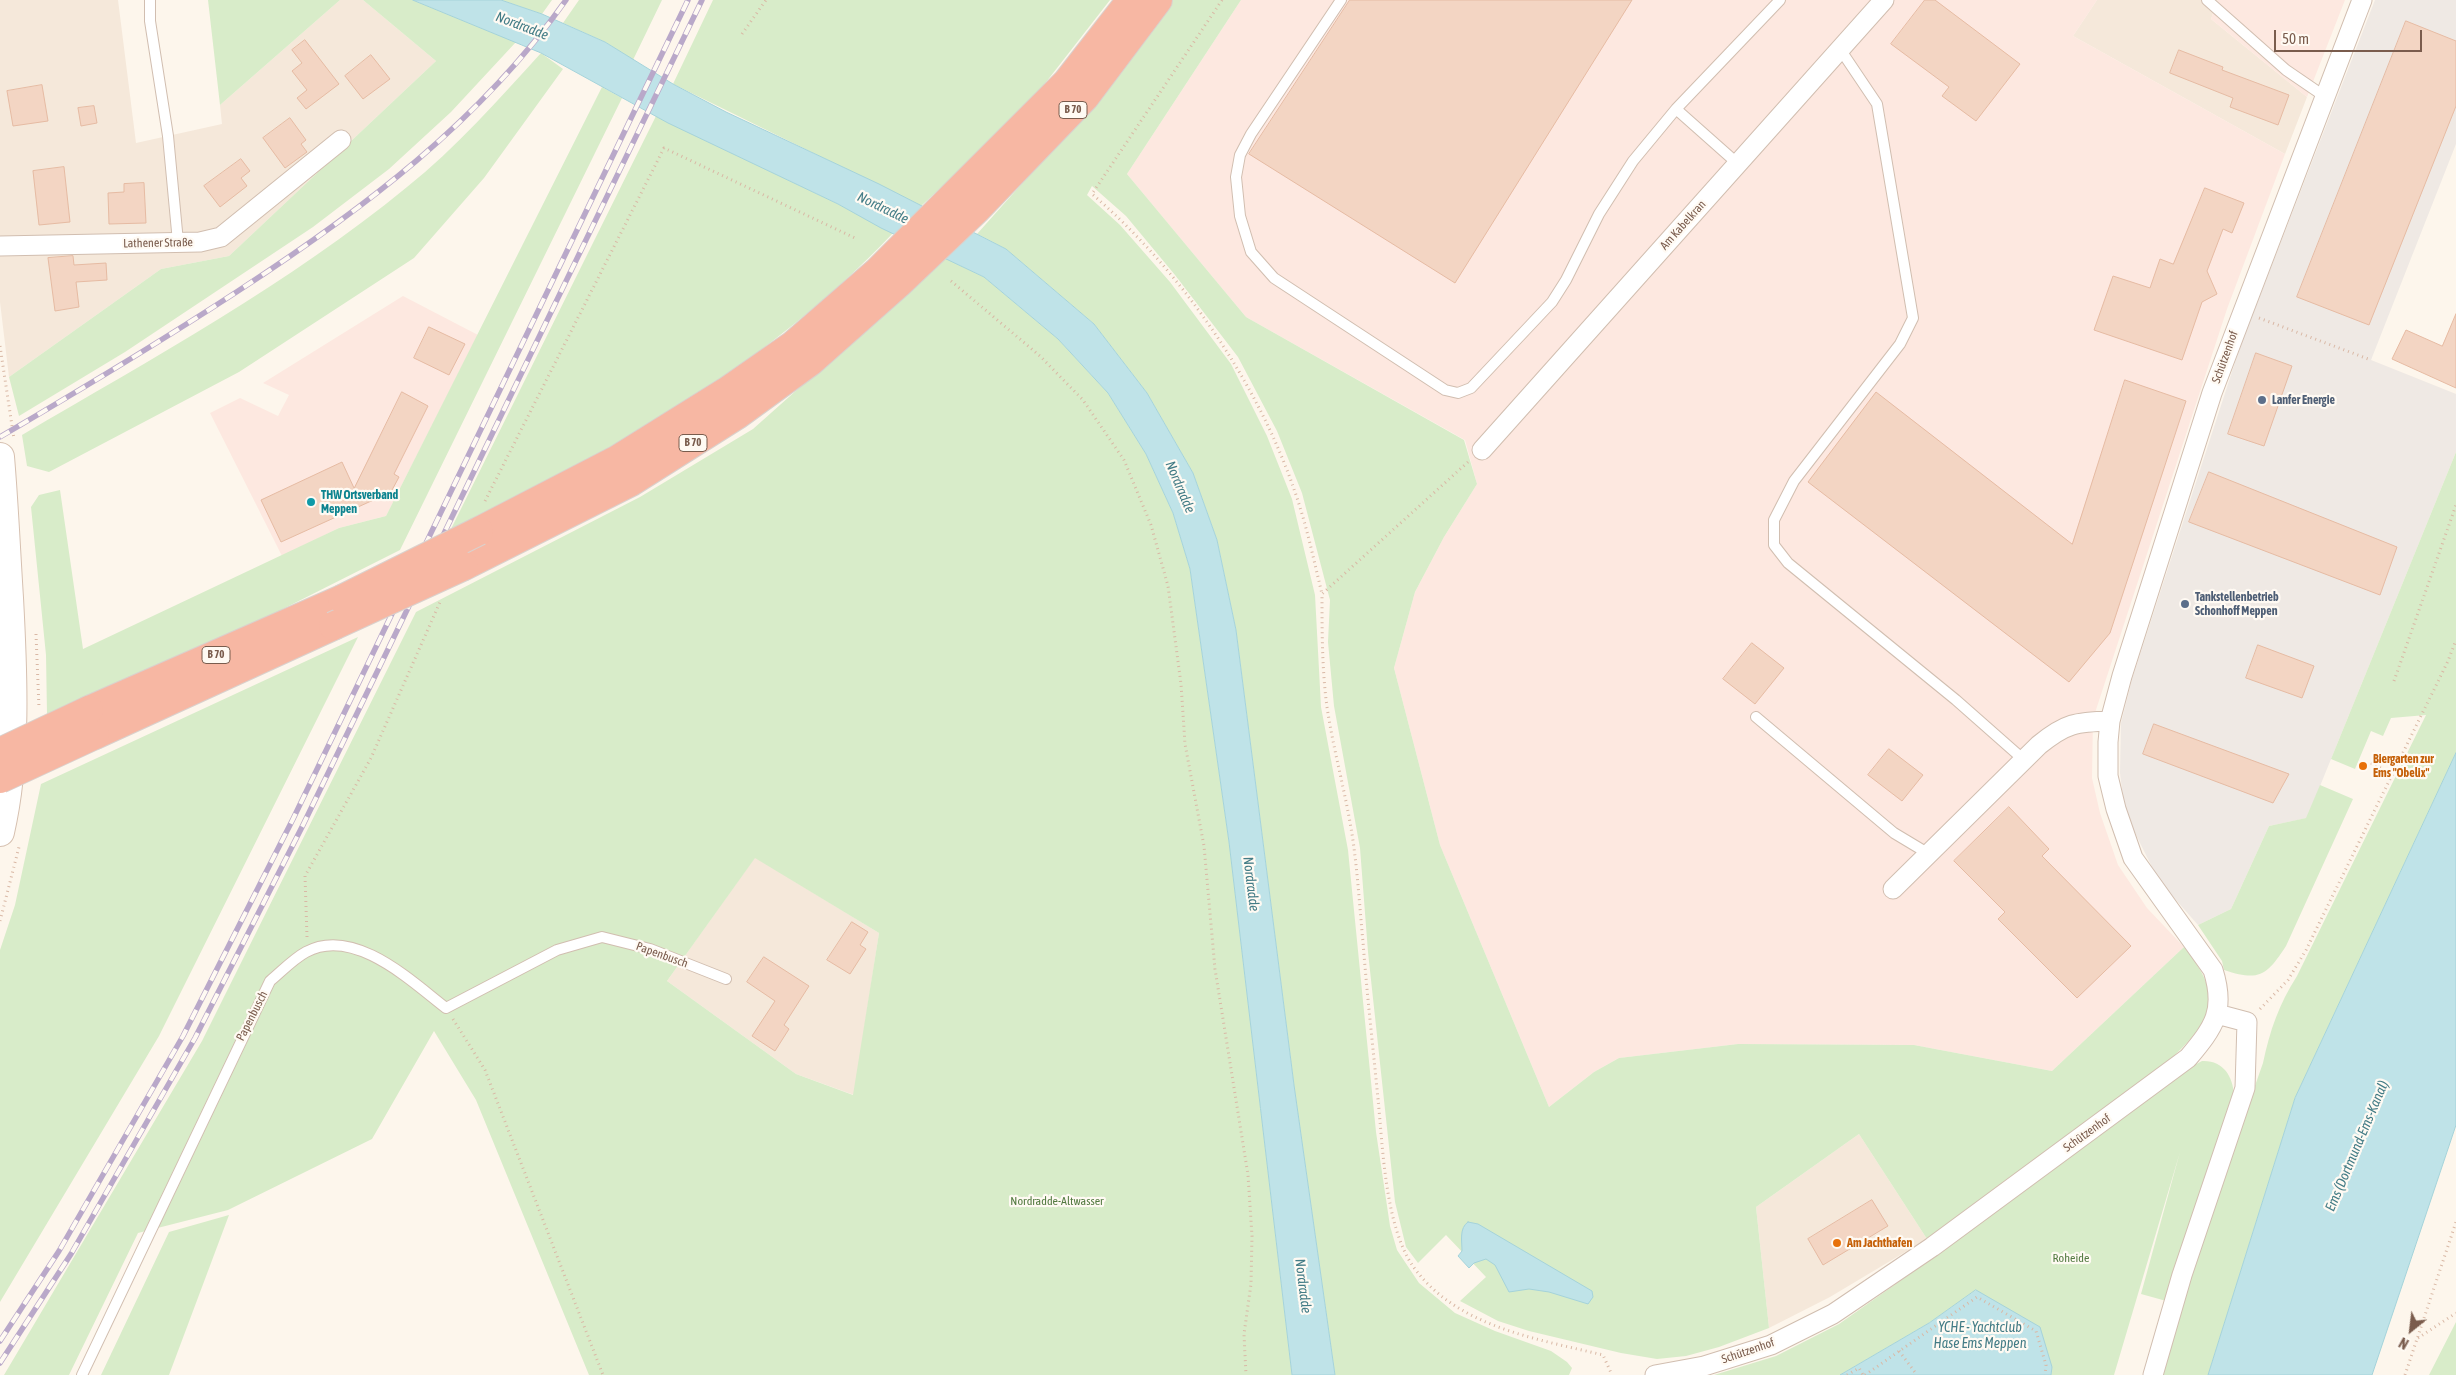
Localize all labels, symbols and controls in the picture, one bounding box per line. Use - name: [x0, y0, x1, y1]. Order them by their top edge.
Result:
- water label: Nordradde: [493, 8, 551, 44]
- scale bar: [2276, 20, 2424, 52]
- text: 50 m: [2282, 30, 2309, 47]
- road number: B 70: [1059, 102, 1087, 118]
- water label: Nordradde: [855, 188, 911, 228]
- street label: Am Kabelkran: [1657, 197, 1709, 253]
- street label: Lathener Straße: [123, 235, 193, 251]
- street label: Schützenhof: [2209, 329, 2241, 385]
- place label: Lanfer Energie: [2272, 393, 2335, 407]
- marker: Lanfer Energie: [2256, 394, 2268, 406]
- road number: B 70: [679, 434, 707, 452]
- water label: Nordradde: [1162, 458, 1198, 516]
- place label: THW Ortsverband Meppen: [321, 488, 398, 516]
- marker: THW Ortsverband Meppen: [305, 496, 317, 508]
- place label: Tankstellenbetrieb Schonhoff Meppen: [2195, 590, 2279, 618]
- marker: Tankstellenbetrieb Schonhoff Meppen: [2179, 598, 2191, 610]
- road number: B 70: [202, 646, 230, 664]
- place label: Biergarten zur Ems "Obelix": [2373, 752, 2434, 780]
- marker: Biergarten zur Ems "Obelix": [2357, 760, 2369, 772]
- water label: Nordradde: [1239, 856, 1263, 912]
- street label: Papenbusch: [634, 939, 690, 971]
- street label: Papenbusch: [233, 989, 271, 1043]
- water label: Ems (Dortmund-Ems-Kanal): [2322, 1078, 2392, 1214]
- street label: Schützenhof: [2061, 1111, 2113, 1155]
- park label: Nordradde-Altwasser: [1010, 1194, 1104, 1208]
- place label: Am Jachthafen: [1847, 1236, 1912, 1250]
- marker: Am Jachthafen: [1831, 1237, 1843, 1249]
- park label: Roheide: [2053, 1251, 2089, 1265]
- water label: Nordradde: [1291, 1258, 1315, 1314]
- north arrow: [2386, 1305, 2436, 1355]
- water label: YCHE - Yachtclub Hase Ems Meppen: [1934, 1320, 2026, 1352]
- text: N: [2396, 1334, 2411, 1352]
- street label: Schützenhof: [1720, 1335, 1776, 1367]

